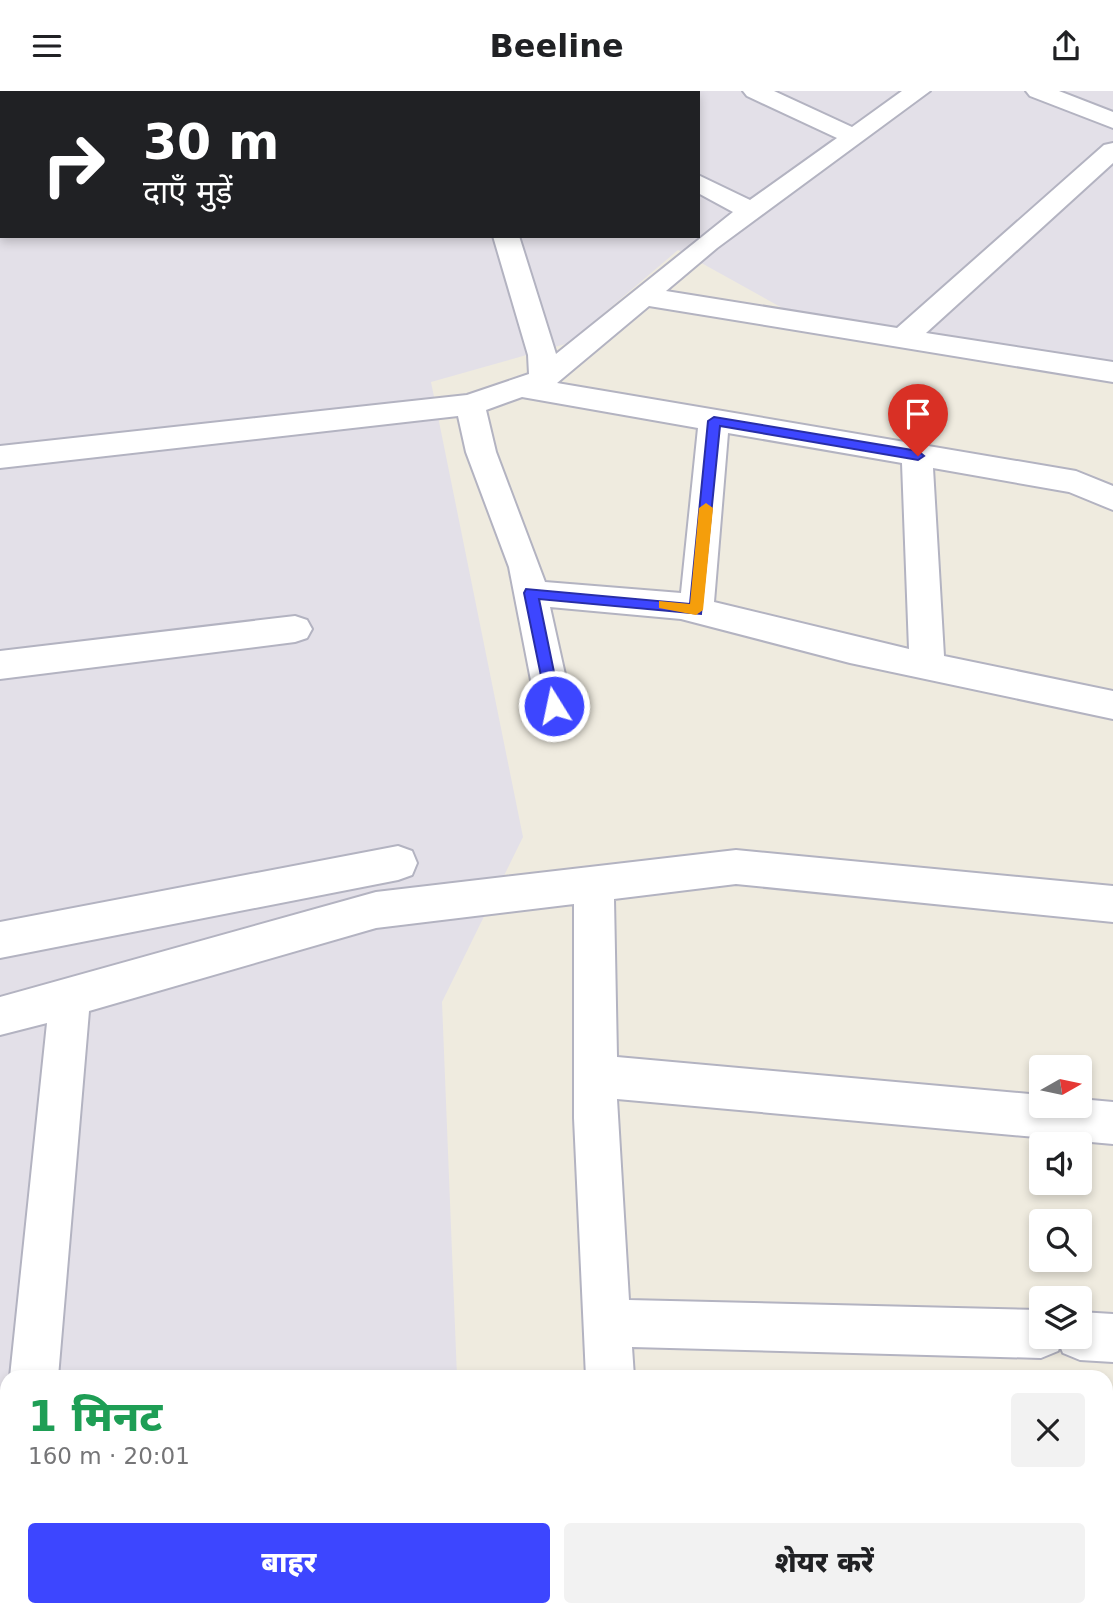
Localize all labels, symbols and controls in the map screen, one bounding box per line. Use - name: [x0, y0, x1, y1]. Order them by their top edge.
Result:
- icon: menu: [28, 27, 66, 65]
- text: Beeline: [489, 27, 624, 65]
- icon: share: [1047, 27, 1085, 65]
- text: 30 m: [143, 114, 279, 171]
- icon: right: [28, 119, 119, 210]
- text: दाएँ मुड़ें: [143, 173, 232, 211]
- pin: [888, 384, 948, 456]
- icon: arrive: [899, 395, 937, 433]
- position arrow: [517, 669, 591, 743]
- north arrow: [1029, 1055, 1092, 1118]
- map controls: [1029, 1055, 1092, 1349]
- button: sound: [1029, 1132, 1092, 1195]
- button: search: [1029, 1209, 1092, 1272]
- button: layers: [1029, 1286, 1092, 1349]
- text: 1 मिनट: [28, 1392, 162, 1441]
- button: close: [1011, 1393, 1085, 1467]
- text: 160 m · 20:01: [28, 1443, 190, 1469]
- button: बाहर: [28, 1523, 550, 1603]
- button: शेयर करें: [564, 1523, 1085, 1603]

